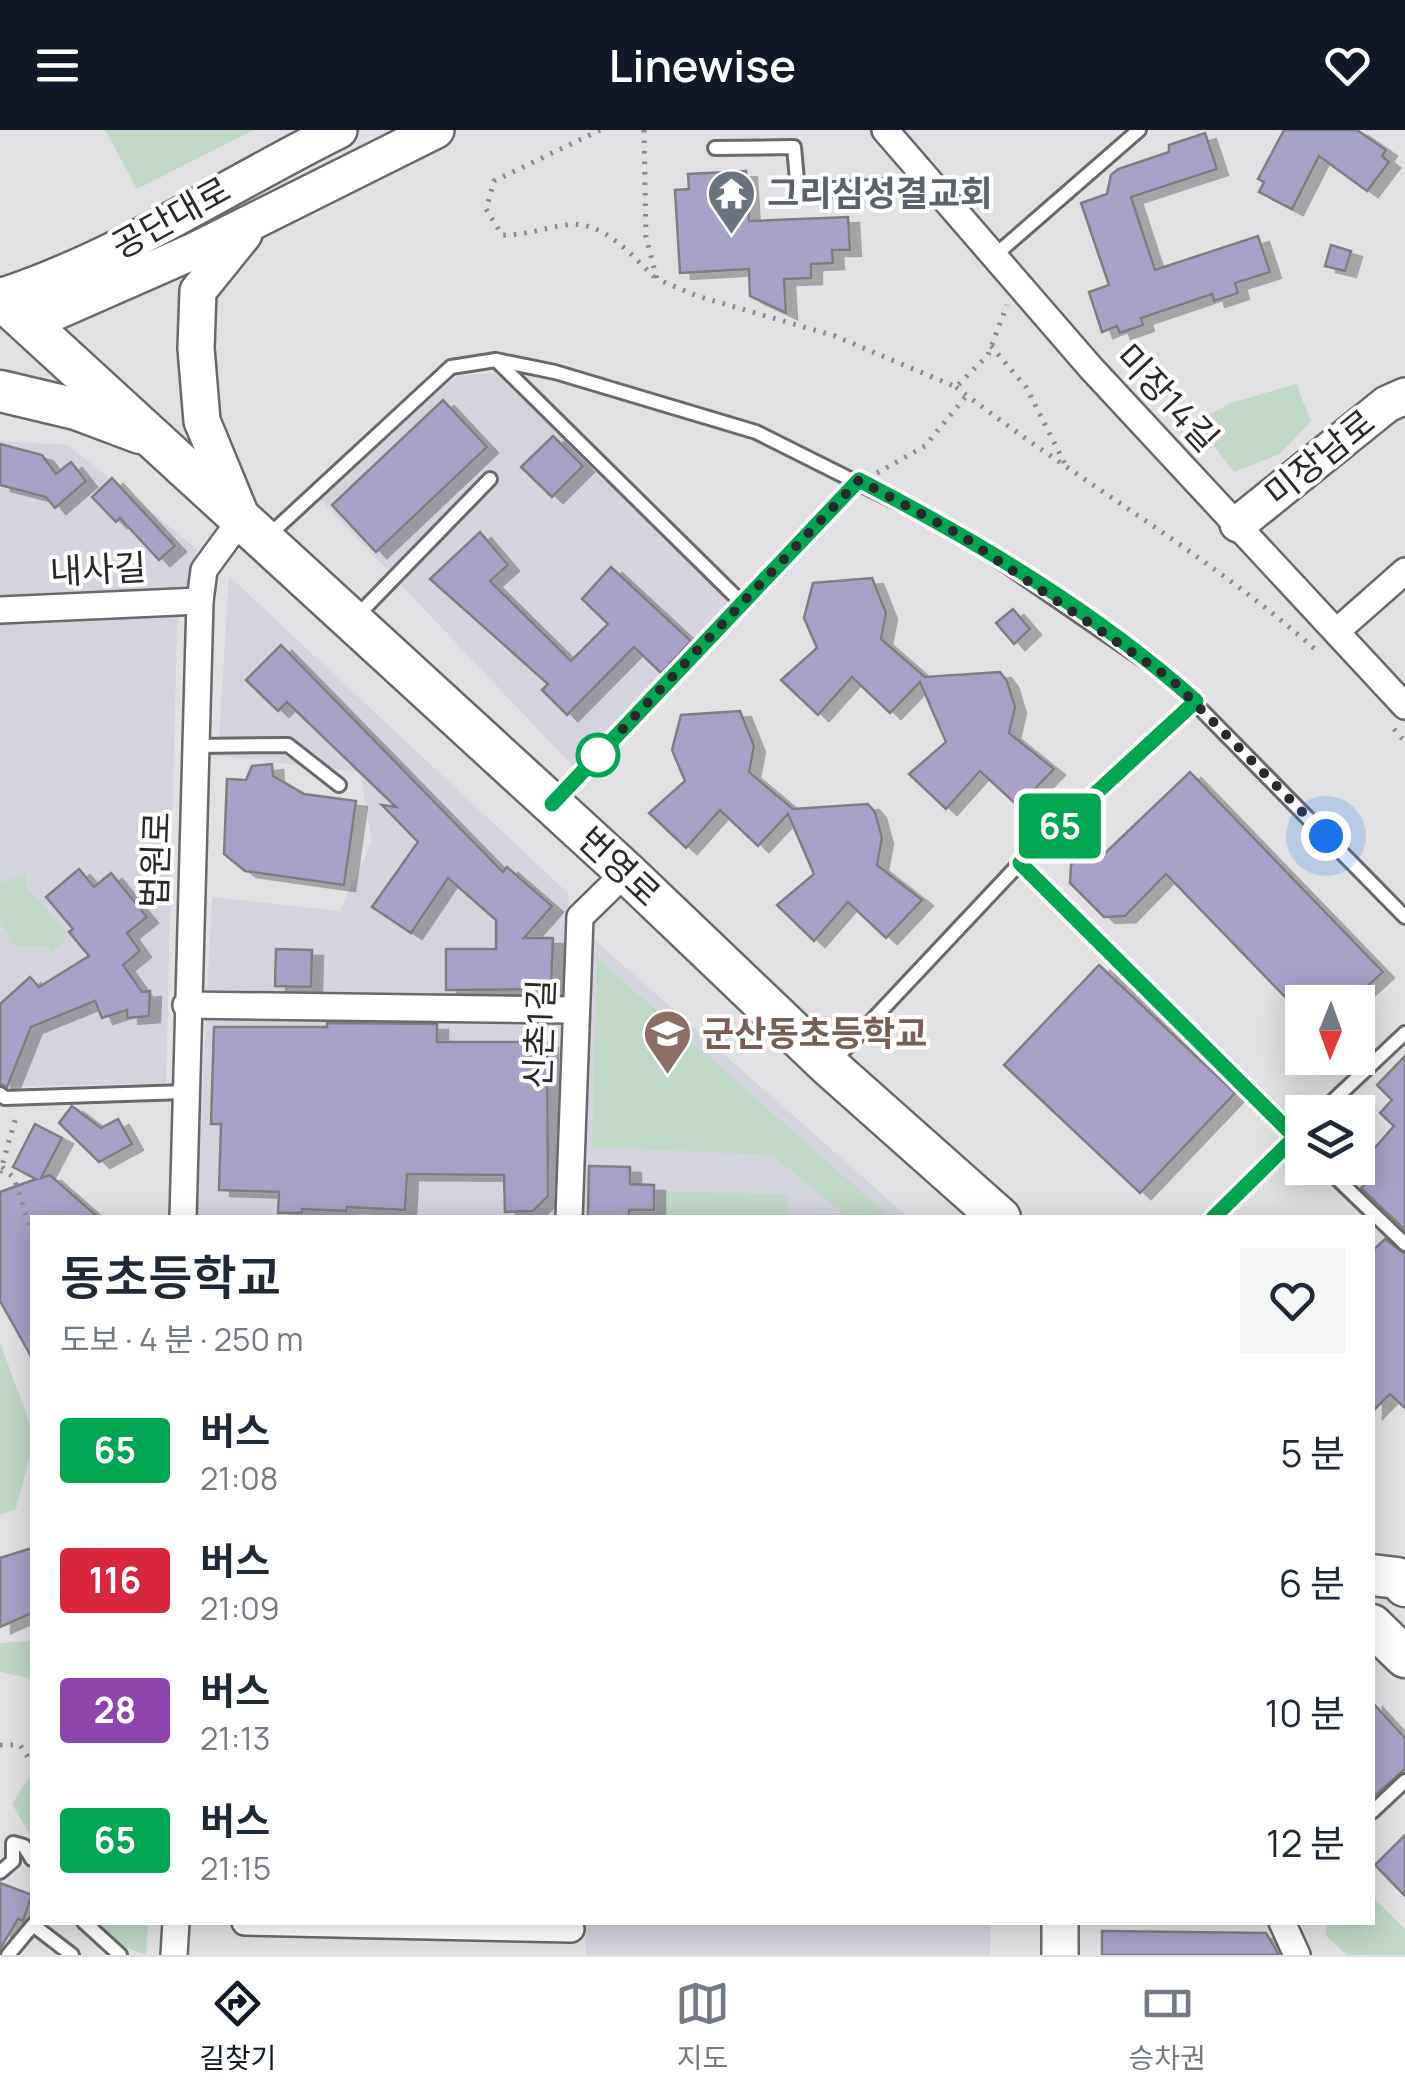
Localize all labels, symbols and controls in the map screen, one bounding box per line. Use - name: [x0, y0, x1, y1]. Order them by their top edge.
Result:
- text: Linewise: [609, 34, 796, 96]
- icon: menu: [30, 38, 85, 93]
- icon: heart: [1320, 38, 1375, 93]
- street label: 공단대로: [103, 165, 238, 269]
- temple icon: 그리심성결교회: [706, 168, 758, 236]
- place label: 그리심성결교회: [767, 169, 992, 217]
- street label: 미장14길: [1106, 333, 1230, 462]
- street label: 미장남로: [1254, 398, 1385, 516]
- street label: 내사길: [48, 543, 147, 595]
- unlabelled marker: [577, 734, 619, 776]
- line badge: 65: [1015, 794, 1105, 858]
- text: 65: [1039, 802, 1081, 850]
- street label: 법원로: [129, 811, 181, 909]
- your location: [1301, 811, 1351, 861]
- street label: 번영로: [568, 816, 671, 917]
- street label: 신촌1길: [513, 978, 565, 1090]
- north arrow: [1285, 985, 1375, 1075]
- map controls: [1285, 985, 1375, 1185]
- school or university icon: 군산동초등학교: [641, 1008, 693, 1076]
- place label: 군산동초등학교: [702, 1009, 927, 1057]
- button: layers: [1285, 1095, 1375, 1185]
- text: 동초등학교: [60, 1244, 281, 1309]
- button: heart: [1240, 1248, 1345, 1353]
- text: 도보 · 4 분 · 250 m: [60, 1317, 303, 1361]
- text: 버스: [200, 1404, 270, 1456]
- text: 65: [94, 1426, 136, 1474]
- text: 5 분: [1280, 1426, 1345, 1478]
- text: 21:08: [200, 1456, 278, 1500]
- text: 버스: [200, 1534, 270, 1586]
- text: 116: [89, 1556, 141, 1604]
- text: 6 분: [1279, 1556, 1345, 1608]
- text: 21:09: [200, 1586, 280, 1630]
- text: 버스: [200, 1664, 270, 1716]
- text: 28: [94, 1686, 136, 1734]
- text: 10 분: [1264, 1686, 1345, 1738]
- text: 21:13: [200, 1716, 270, 1760]
- text: 버스: [200, 1794, 270, 1846]
- text: 65: [94, 1816, 136, 1864]
- text: 12 분: [1266, 1816, 1345, 1868]
- text: 21:15: [200, 1846, 271, 1890]
- tab: 길찾기: [199, 1976, 277, 2076]
- tab: 지도: [675, 1976, 730, 2076]
- tab: 승차권: [1128, 1976, 1206, 2076]

